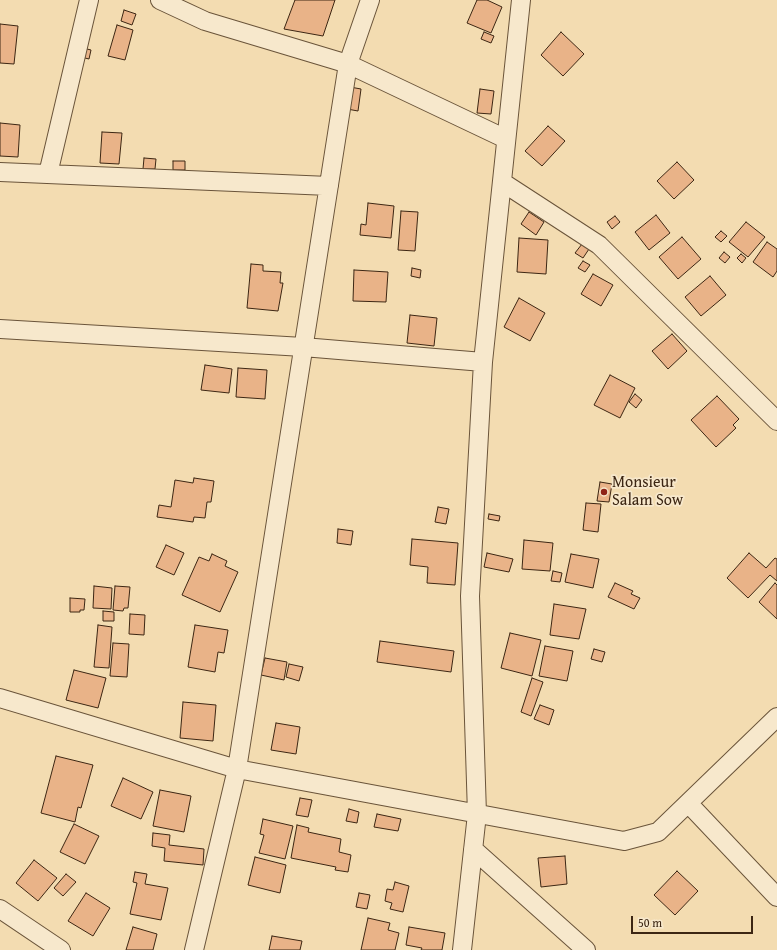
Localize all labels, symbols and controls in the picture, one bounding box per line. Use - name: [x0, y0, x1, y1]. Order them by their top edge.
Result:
- place label: Monsieur Salam Sow: [612, 473, 683, 511]
- marker: Monsieur Salam Sow: [599, 487, 609, 497]
- scale bar: [633, 908, 755, 934]
- text: 50 m: [638, 914, 662, 931]

